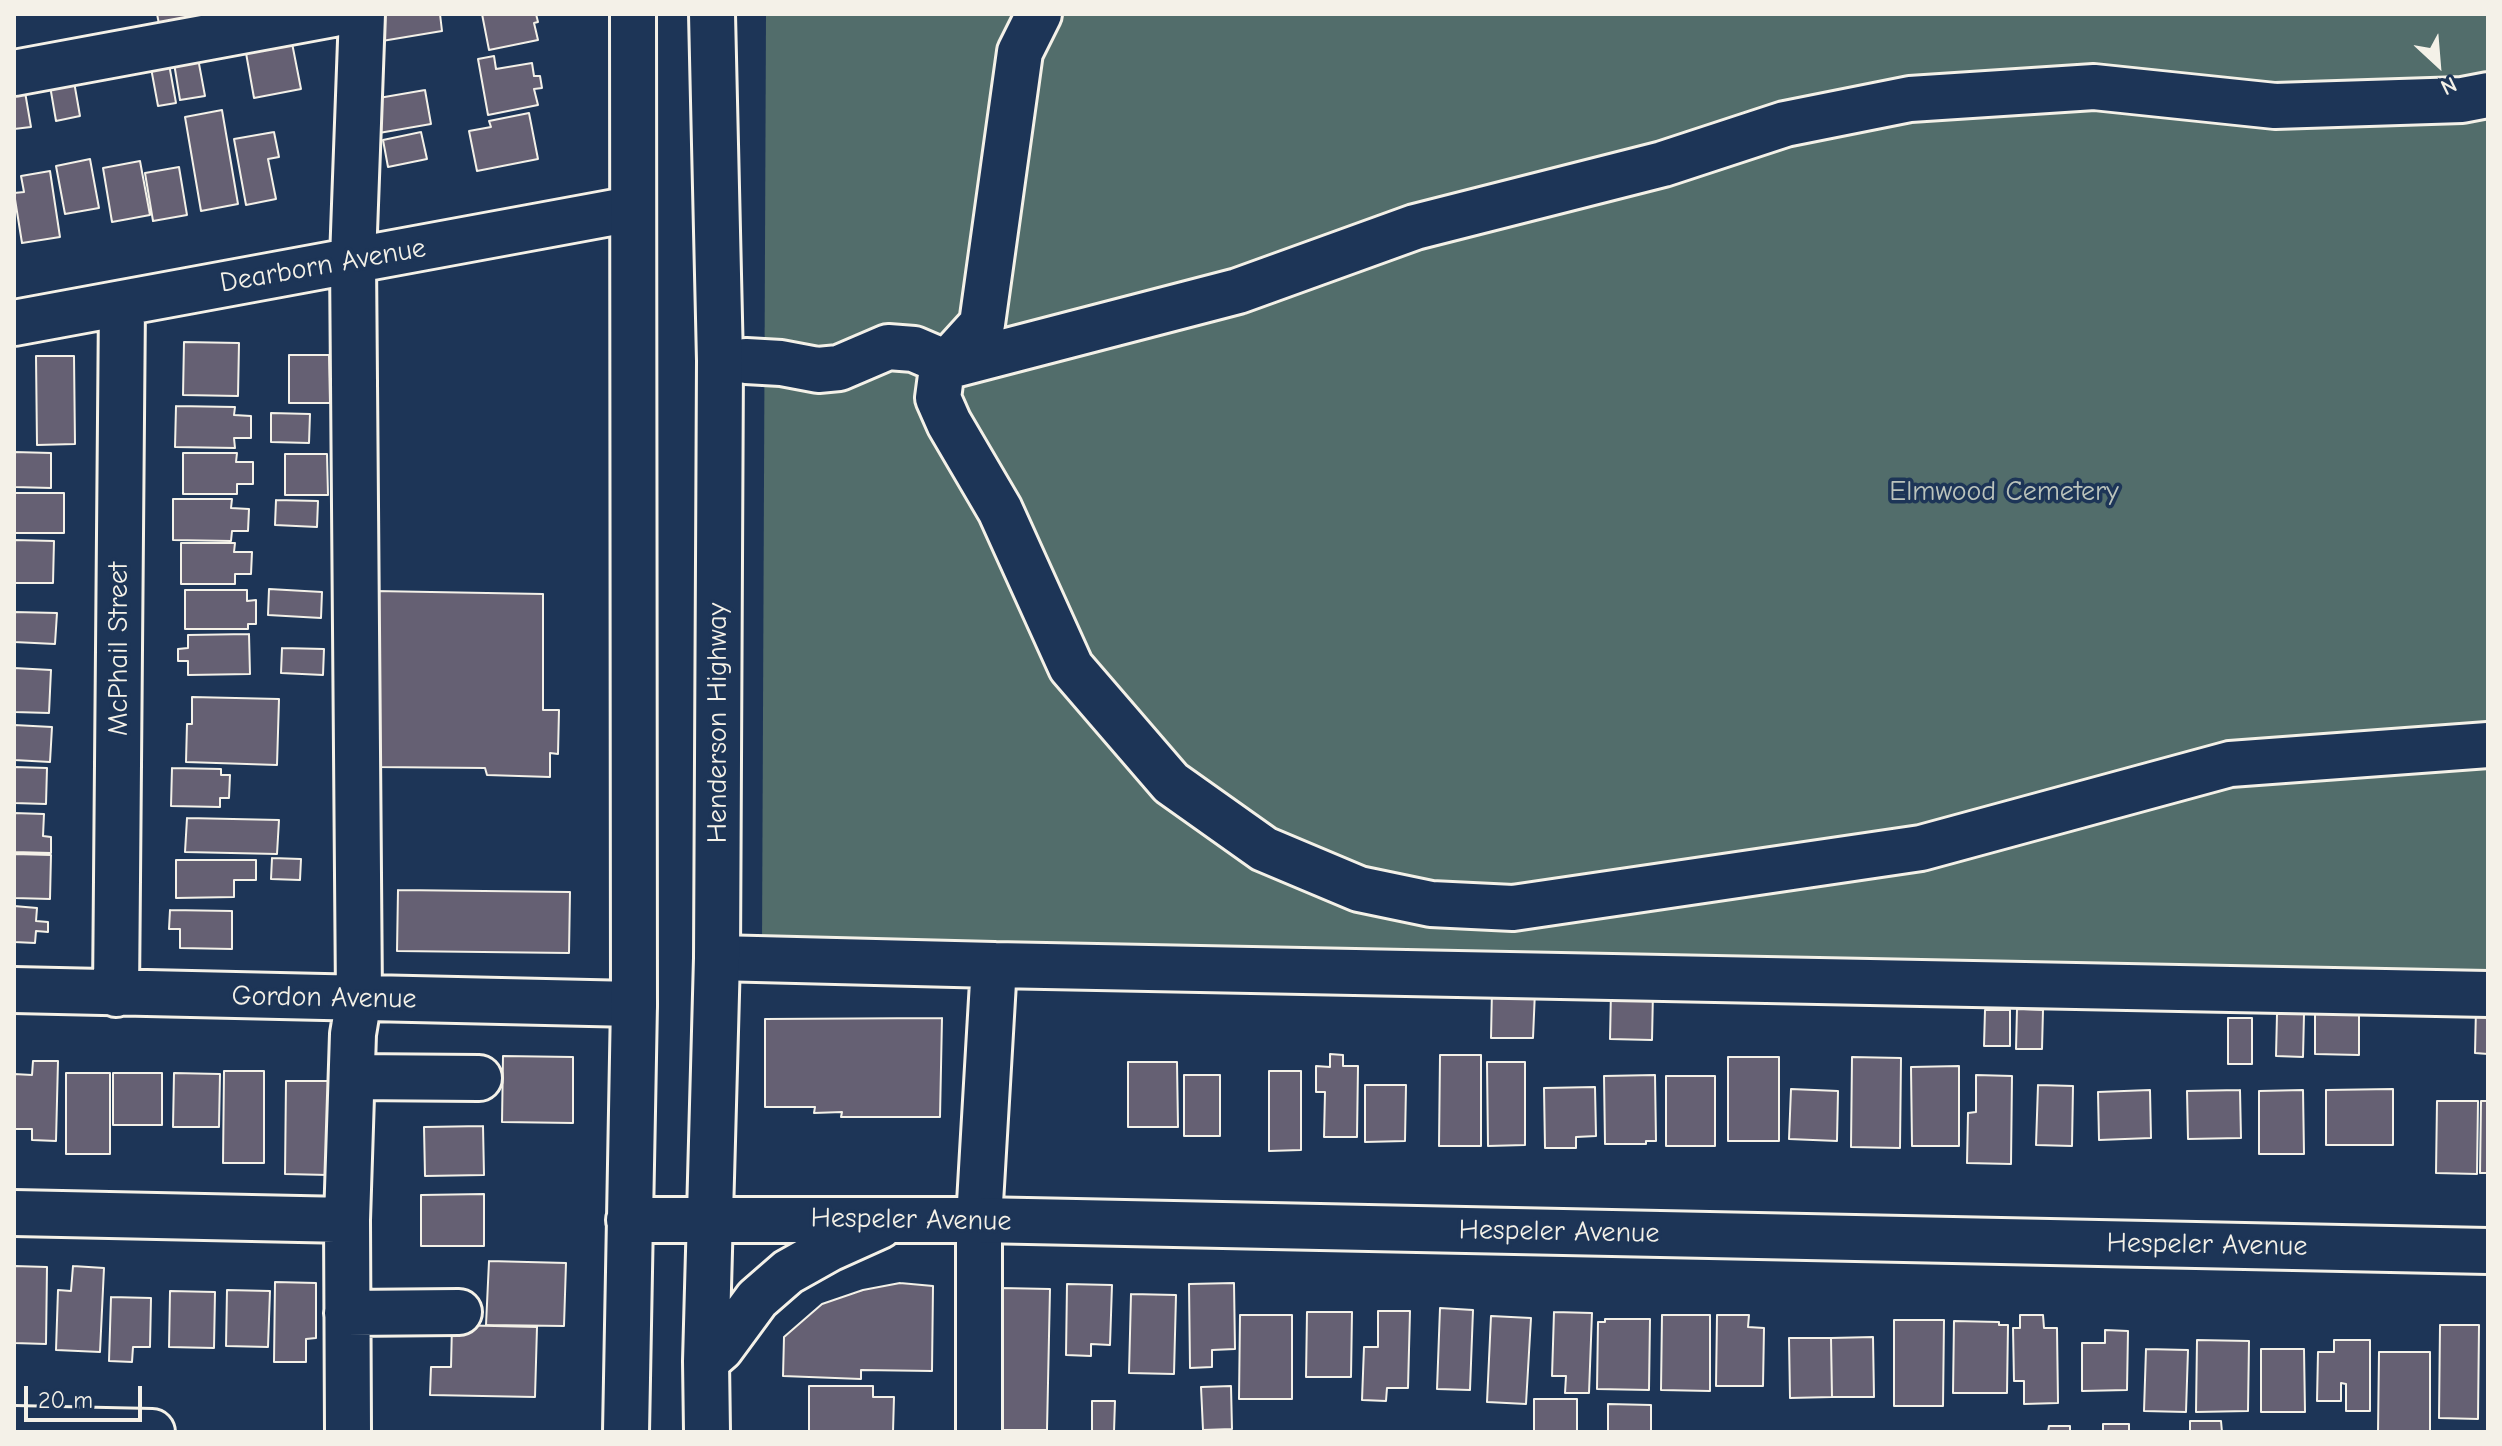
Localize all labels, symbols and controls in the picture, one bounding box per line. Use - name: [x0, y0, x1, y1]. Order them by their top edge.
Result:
- north arrow: [2398, 24, 2478, 104]
- text: N: [2436, 71, 2461, 100]
- street label: Dearborn Avenue: [218, 231, 428, 301]
- park label: Elmwood Cemetery: [1889, 475, 2119, 509]
- street label: McPhail Street: [102, 562, 136, 736]
- street label: Henderson Highway: [701, 603, 735, 843]
- street label: Gordon Avenue: [231, 980, 417, 1016]
- street label: Hespeler Avenue: [810, 1201, 1012, 1239]
- street label: Hespeler Avenue: [1458, 1213, 1660, 1251]
- street label: Hespeler Avenue: [2106, 1226, 2308, 1264]
- scale bar: [28, 1370, 146, 1420]
- text: 20 m: [38, 1386, 93, 1414]

